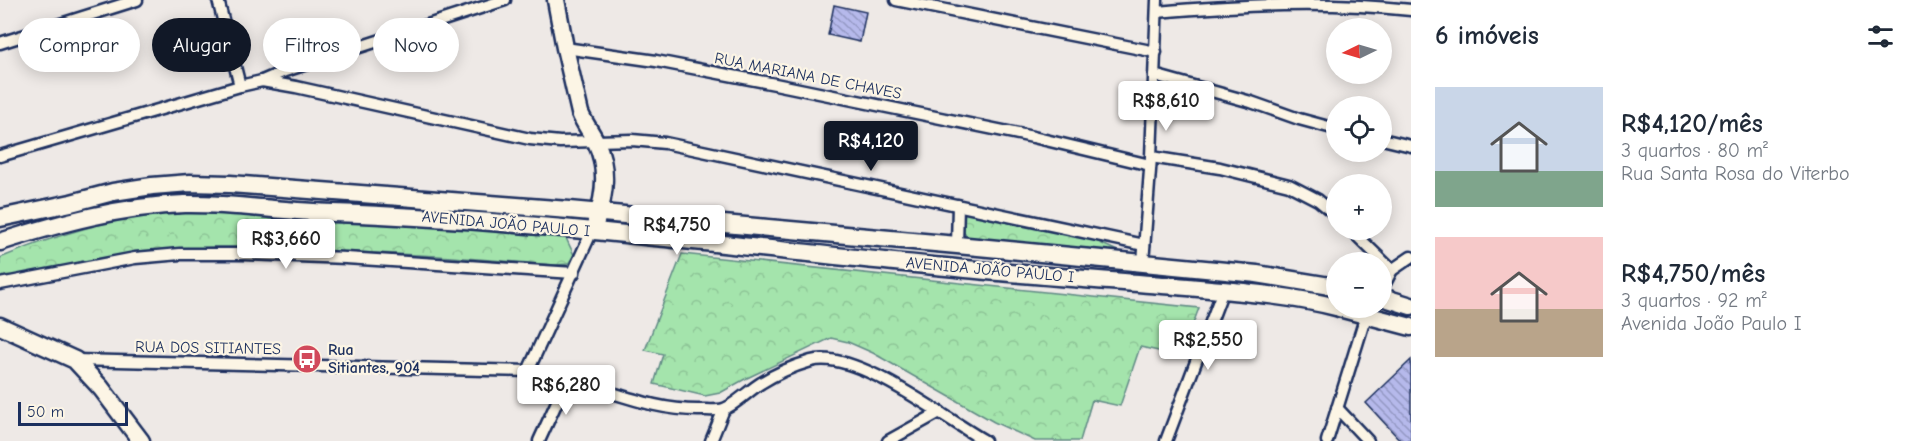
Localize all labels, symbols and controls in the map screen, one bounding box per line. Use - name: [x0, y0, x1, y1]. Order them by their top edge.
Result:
- chip: Comprar: [18, 18, 140, 72]
- chip: Alugar: [152, 18, 251, 72]
- chip: Filtros: [263, 18, 361, 72]
- chip: Novo: [373, 18, 459, 72]
- north arrow: [1326, 18, 1392, 84]
- map controls: [1326, 18, 1392, 318]
- icon: filters: [1864, 20, 1897, 53]
- text: 6 imóveis: [1435, 21, 1539, 51]
- street label: RUA MARIANA DE CHAVES: [713, 49, 903, 103]
- pin: R$8,610: [1111, 81, 1221, 132]
- text: R$8,610: [1132, 89, 1200, 112]
- button: locate: [1326, 96, 1392, 162]
- text: R$4,120/mês: [1621, 109, 1763, 139]
- icon: home: [1483, 111, 1555, 183]
- pin: R$4,120: [816, 121, 926, 172]
- text: R$4,120: [838, 129, 904, 152]
- text: 3 quartos · 80 m²: [1621, 139, 1768, 162]
- text: Rua Santa Rosa do Viterbo: [1621, 162, 1850, 185]
- button: +: [1326, 174, 1392, 240]
- pin: R$4,750: [622, 205, 732, 256]
- street label: AVENIDA JOÃO PAULO I: [421, 208, 591, 240]
- text: R$4,750: [643, 213, 711, 236]
- pin: R$3,660: [231, 219, 341, 270]
- text: R$3,660: [251, 227, 321, 250]
- button: −: [1326, 252, 1392, 318]
- street label: AVENIDA JOÃO PAULO I: [905, 254, 1075, 286]
- text: R$4,750/mês: [1621, 259, 1765, 289]
- icon: home: [1483, 261, 1555, 333]
- text: 3 quartos · 92 m²: [1621, 289, 1767, 312]
- text: Avenida João Paulo I: [1621, 312, 1801, 335]
- pin: R$2,550: [1153, 320, 1263, 371]
- text: R$2,550: [1173, 328, 1243, 351]
- street label: RUA DOS SITIANTES: [135, 338, 281, 358]
- place label: Rua Sitiantes, 904: [328, 341, 420, 377]
- bus stop icon: Rua Sitiantes, 904: [291, 343, 323, 375]
- pin: R$6,280: [511, 365, 621, 416]
- text: R$6,280: [531, 373, 601, 396]
- scale bar: [18, 399, 128, 426]
- text: 50 m: [27, 403, 64, 421]

